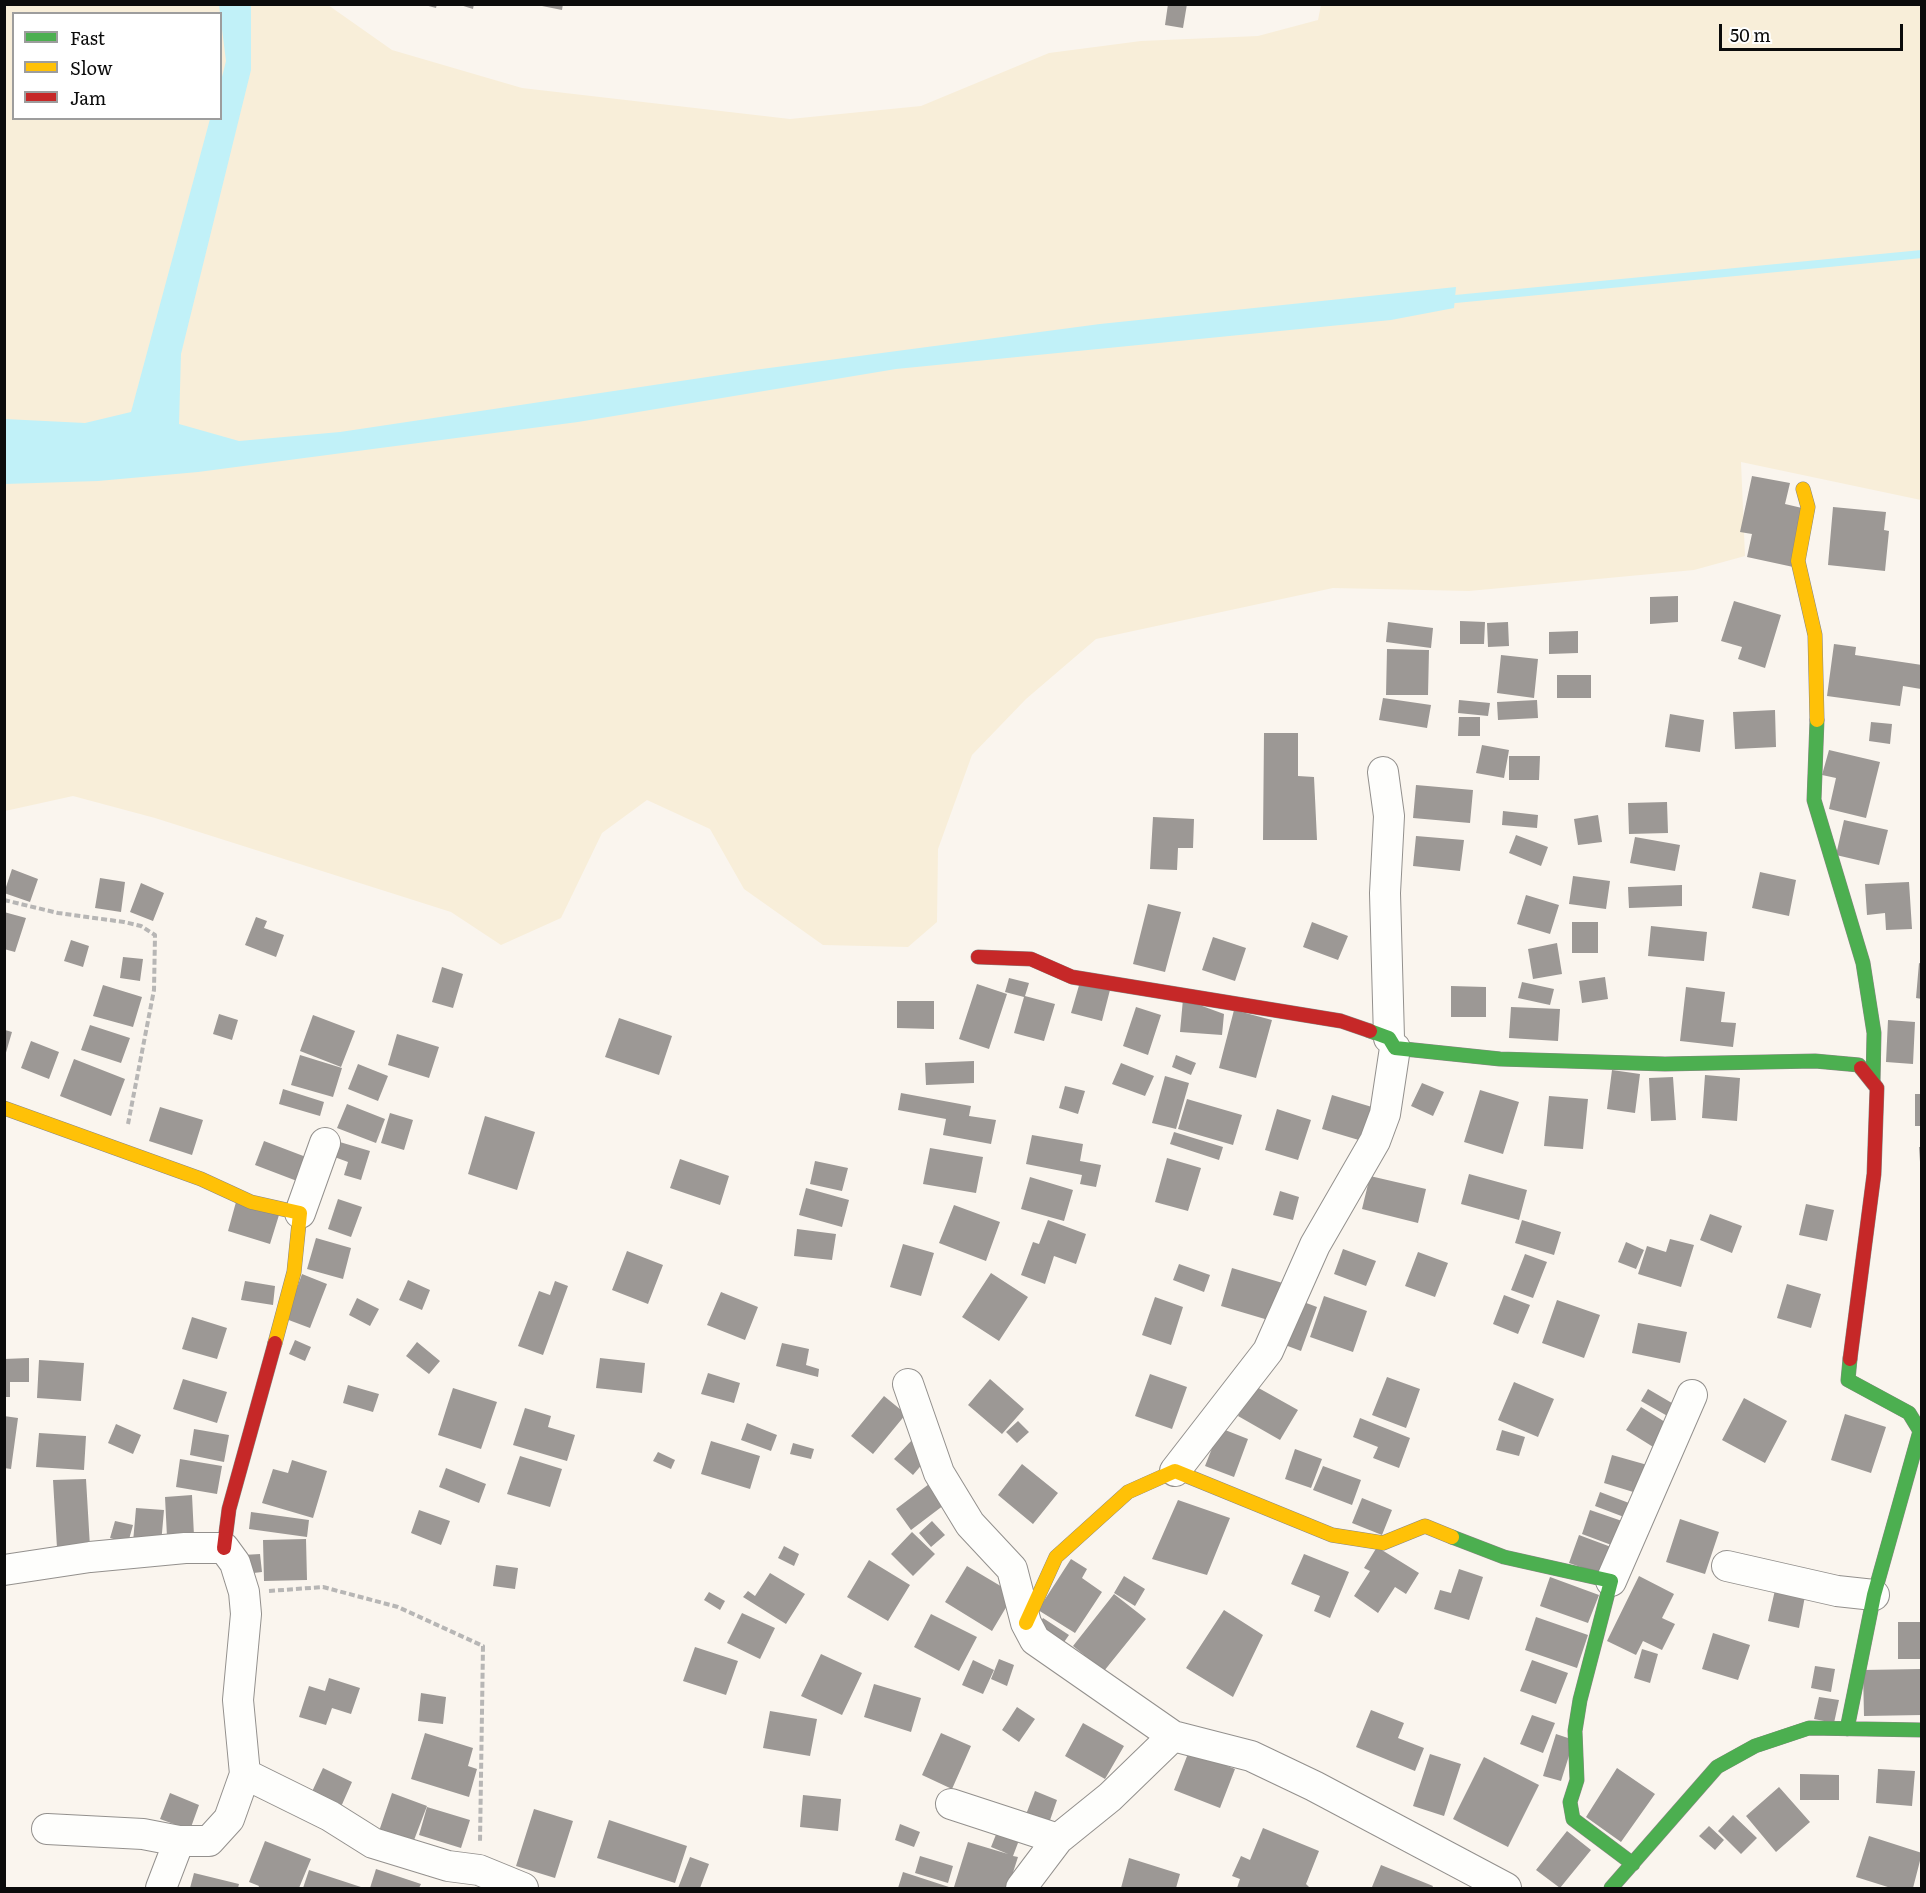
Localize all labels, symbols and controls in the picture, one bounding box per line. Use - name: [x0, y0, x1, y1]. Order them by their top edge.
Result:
- legend: [12, 12, 222, 120]
- scale bar: [1722, 12, 1906, 50]
- text: 50 m: [1730, 21, 1771, 48]
- text: Fast: [70, 24, 105, 51]
- text: Slow: [70, 54, 112, 81]
- text: Jam: [70, 84, 106, 111]

